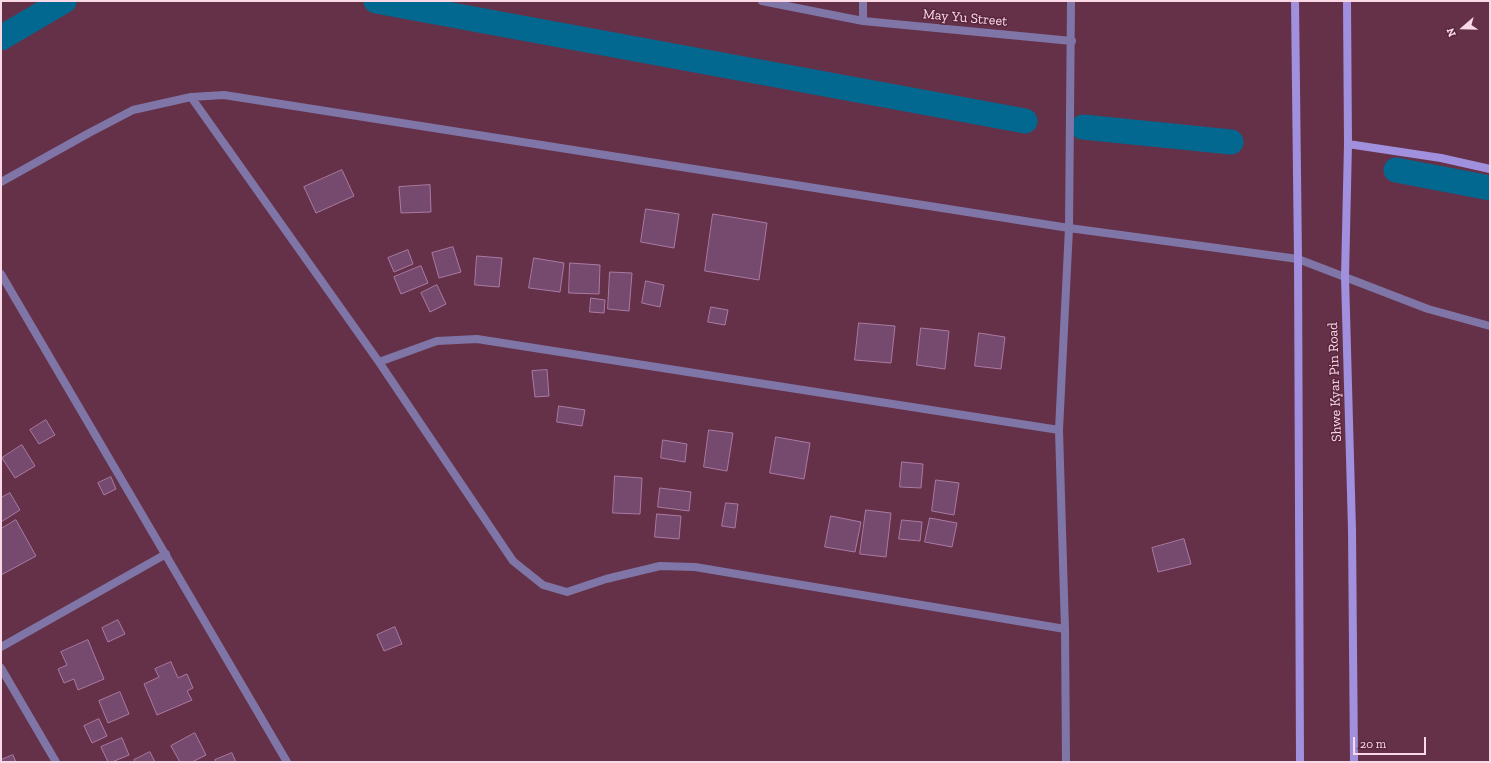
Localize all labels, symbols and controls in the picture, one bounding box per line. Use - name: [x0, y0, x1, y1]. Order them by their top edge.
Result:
- street label: May Yu Street: [922, 6, 1008, 30]
- north arrow: [1443, 8, 1483, 48]
- text: N: [1444, 26, 1459, 38]
- street label: Shwe Kyar Pin Road: [1325, 322, 1345, 442]
- scale bar: [1355, 729, 1428, 755]
- text: 20 m: [1360, 737, 1386, 751]

